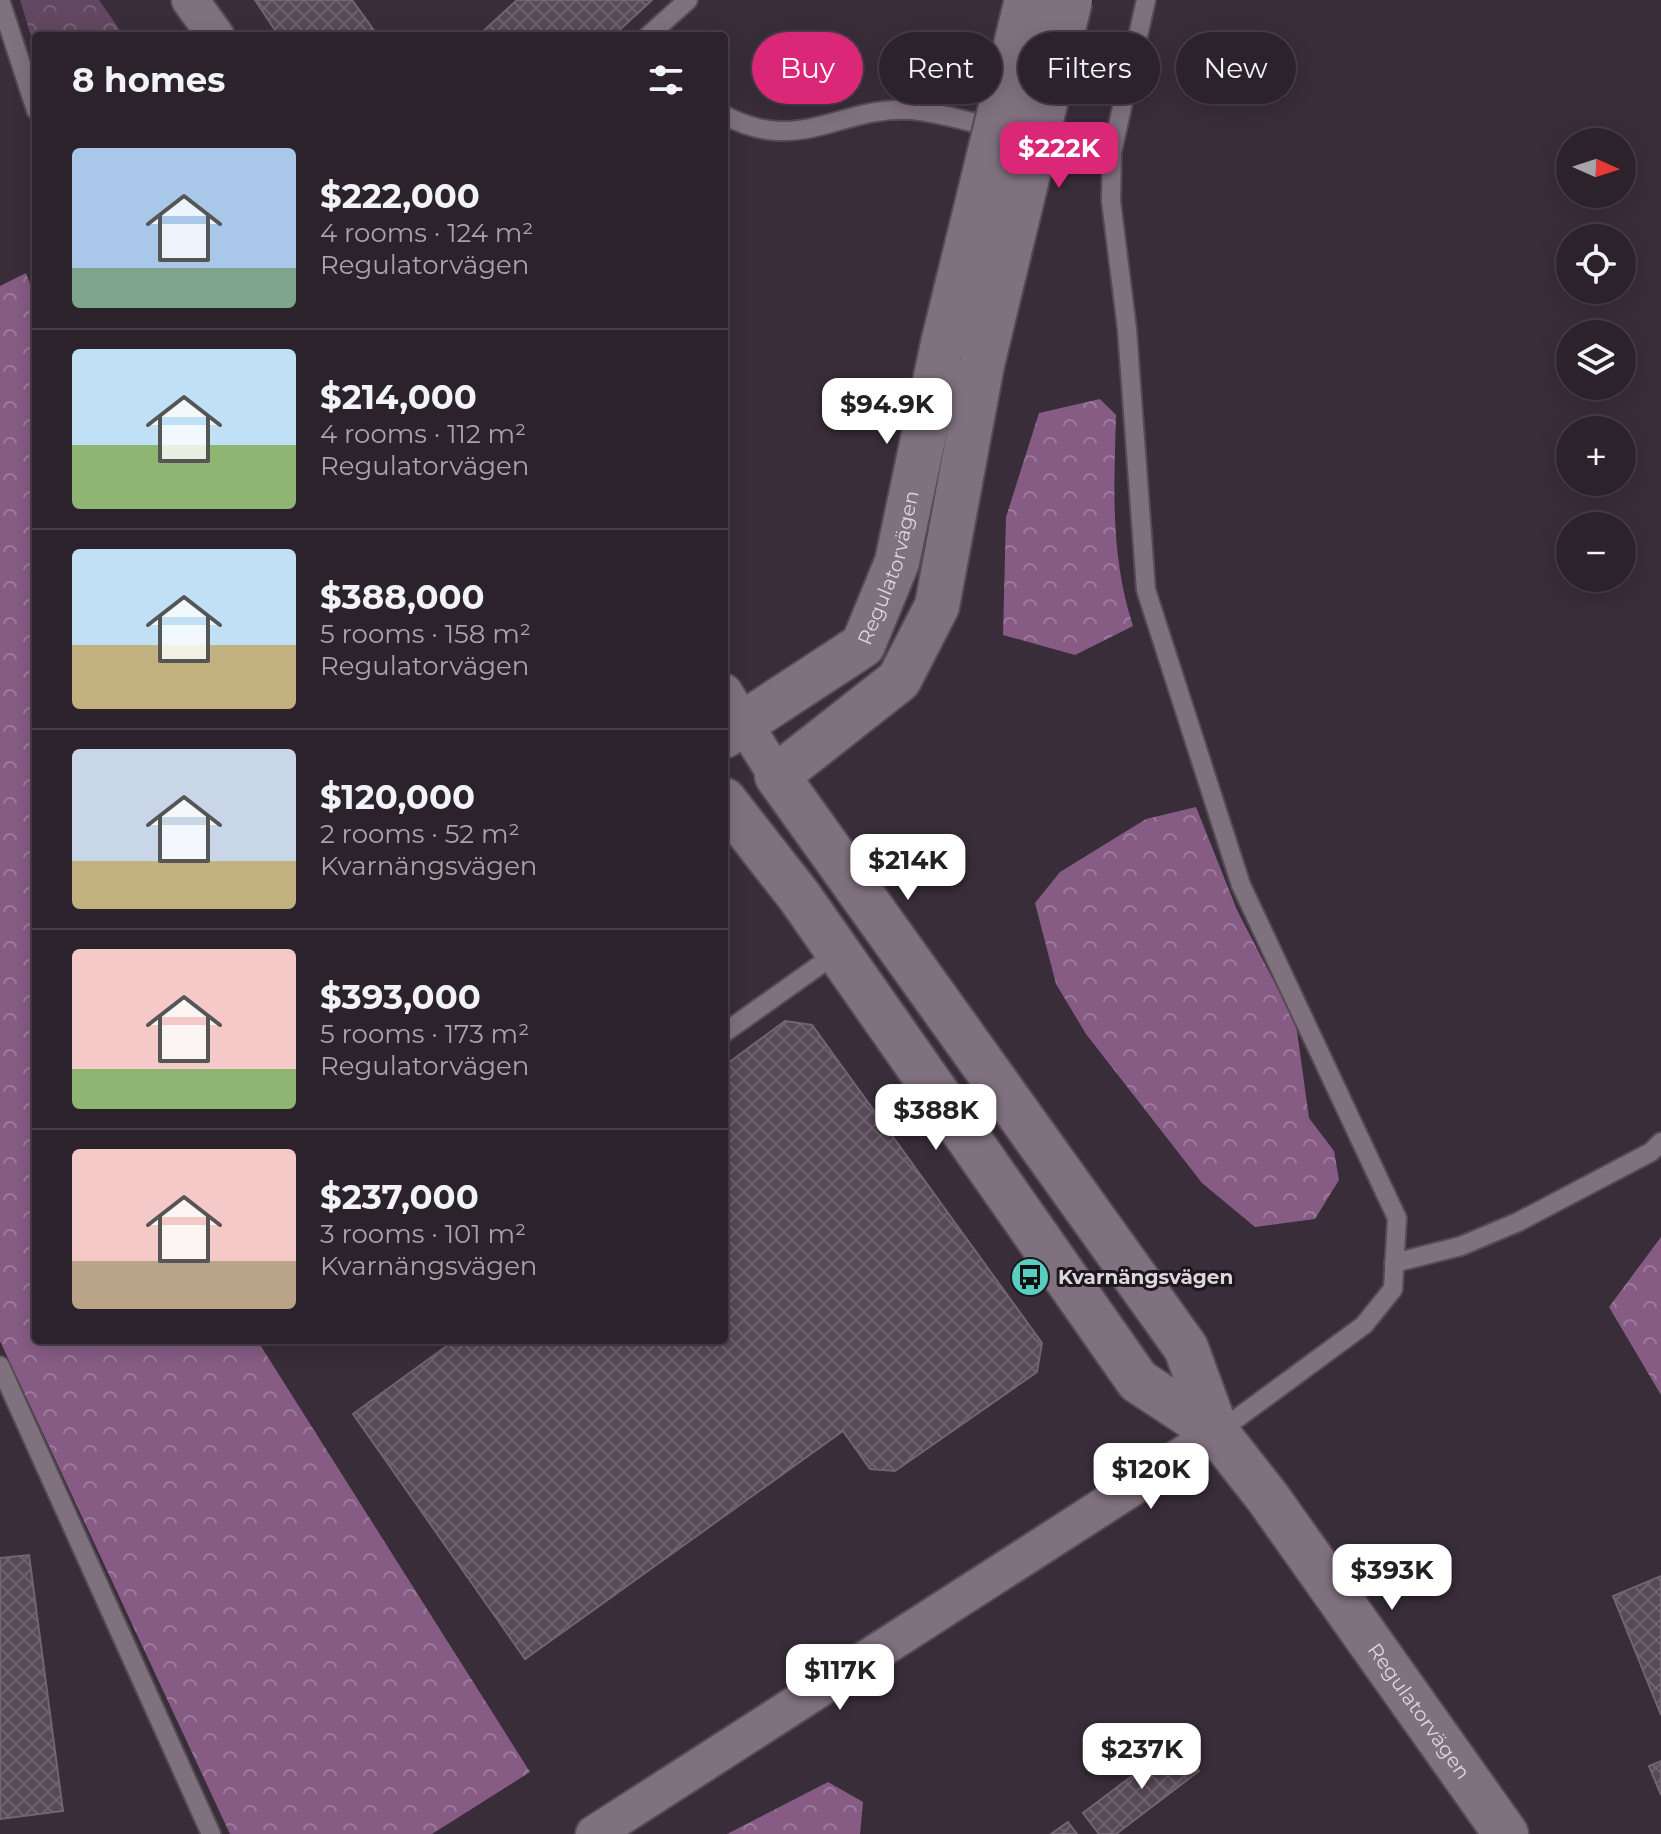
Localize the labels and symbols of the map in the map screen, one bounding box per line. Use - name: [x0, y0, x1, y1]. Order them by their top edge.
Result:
- pin: $222K: [1003, 122, 1115, 190]
- north arrow: [1556, 128, 1636, 208]
- pin: $94.9K: [822, 378, 952, 446]
- street label: Regulatorvägen: [852, 488, 924, 648]
- pin: $214K: [852, 834, 964, 902]
- pin: $388K: [880, 1084, 992, 1152]
- bus stop icon: Kvarnängsvägen: [1009, 1256, 1051, 1298]
- place label: Kvarnängsvägen: [1058, 1265, 1233, 1289]
- pin: $120K: [1095, 1443, 1207, 1511]
- pin: $393K: [1336, 1544, 1448, 1612]
- street label: Regulatorvägen: [1363, 1638, 1475, 1784]
- pin: $117K: [784, 1644, 896, 1712]
- pin: $237K: [1086, 1723, 1198, 1791]

